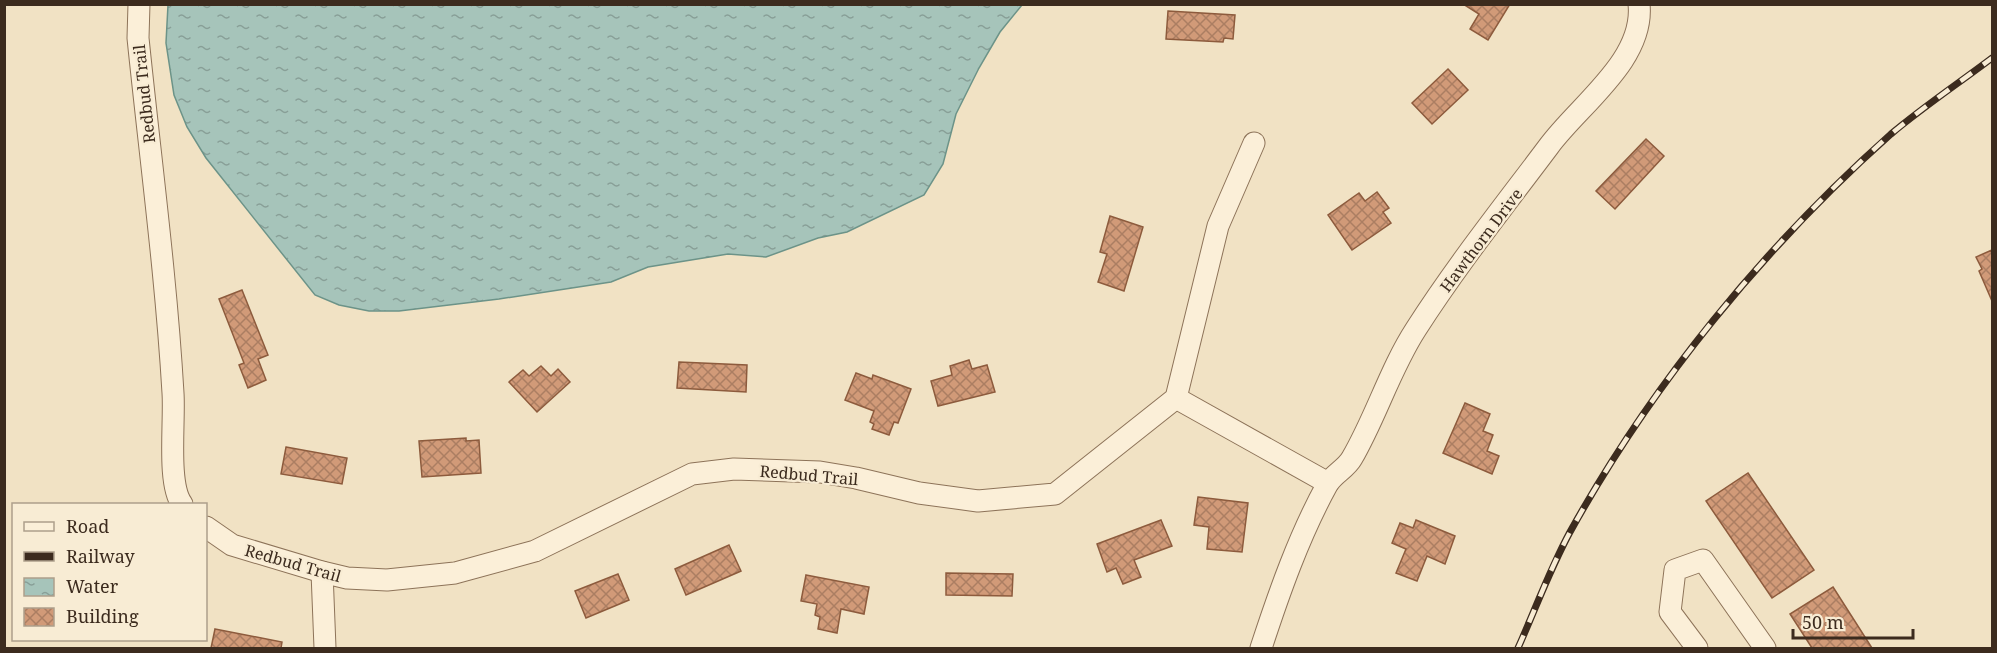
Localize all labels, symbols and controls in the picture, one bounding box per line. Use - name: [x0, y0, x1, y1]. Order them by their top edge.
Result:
- street label: Redbud Trail: [128, 44, 160, 144]
- street label: Hawthorn Drive: [1435, 184, 1527, 296]
- street label: Redbud Trail: [759, 460, 859, 490]
- legend: [12, 503, 207, 641]
- text: Road: [66, 514, 109, 538]
- street label: Redbud Trail: [242, 539, 344, 587]
- text: Railway: [66, 544, 136, 568]
- text: Water: [66, 574, 119, 598]
- scale bar: [1793, 602, 1913, 640]
- text: Building: [66, 604, 139, 628]
- text: 50 m: [1802, 610, 1844, 634]

